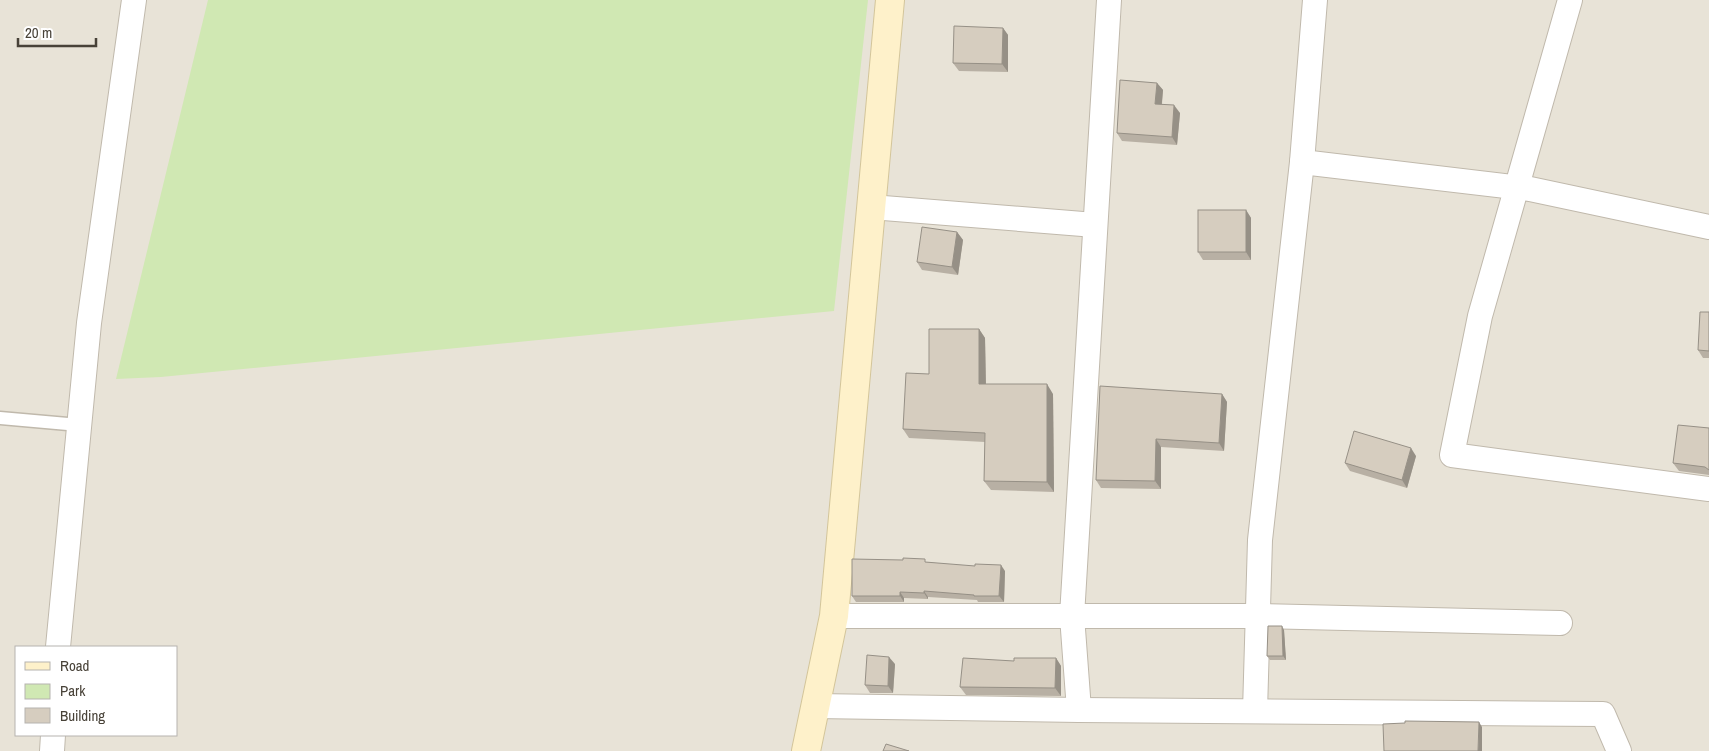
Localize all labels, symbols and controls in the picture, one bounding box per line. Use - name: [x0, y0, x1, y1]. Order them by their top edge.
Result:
- scale bar: [18, 15, 95, 47]
- text: 20 m: [25, 22, 52, 43]
- legend: [15, 646, 178, 736]
- text: Road: [60, 655, 89, 676]
- text: Park: [60, 680, 86, 701]
- text: Building: [60, 705, 105, 726]

